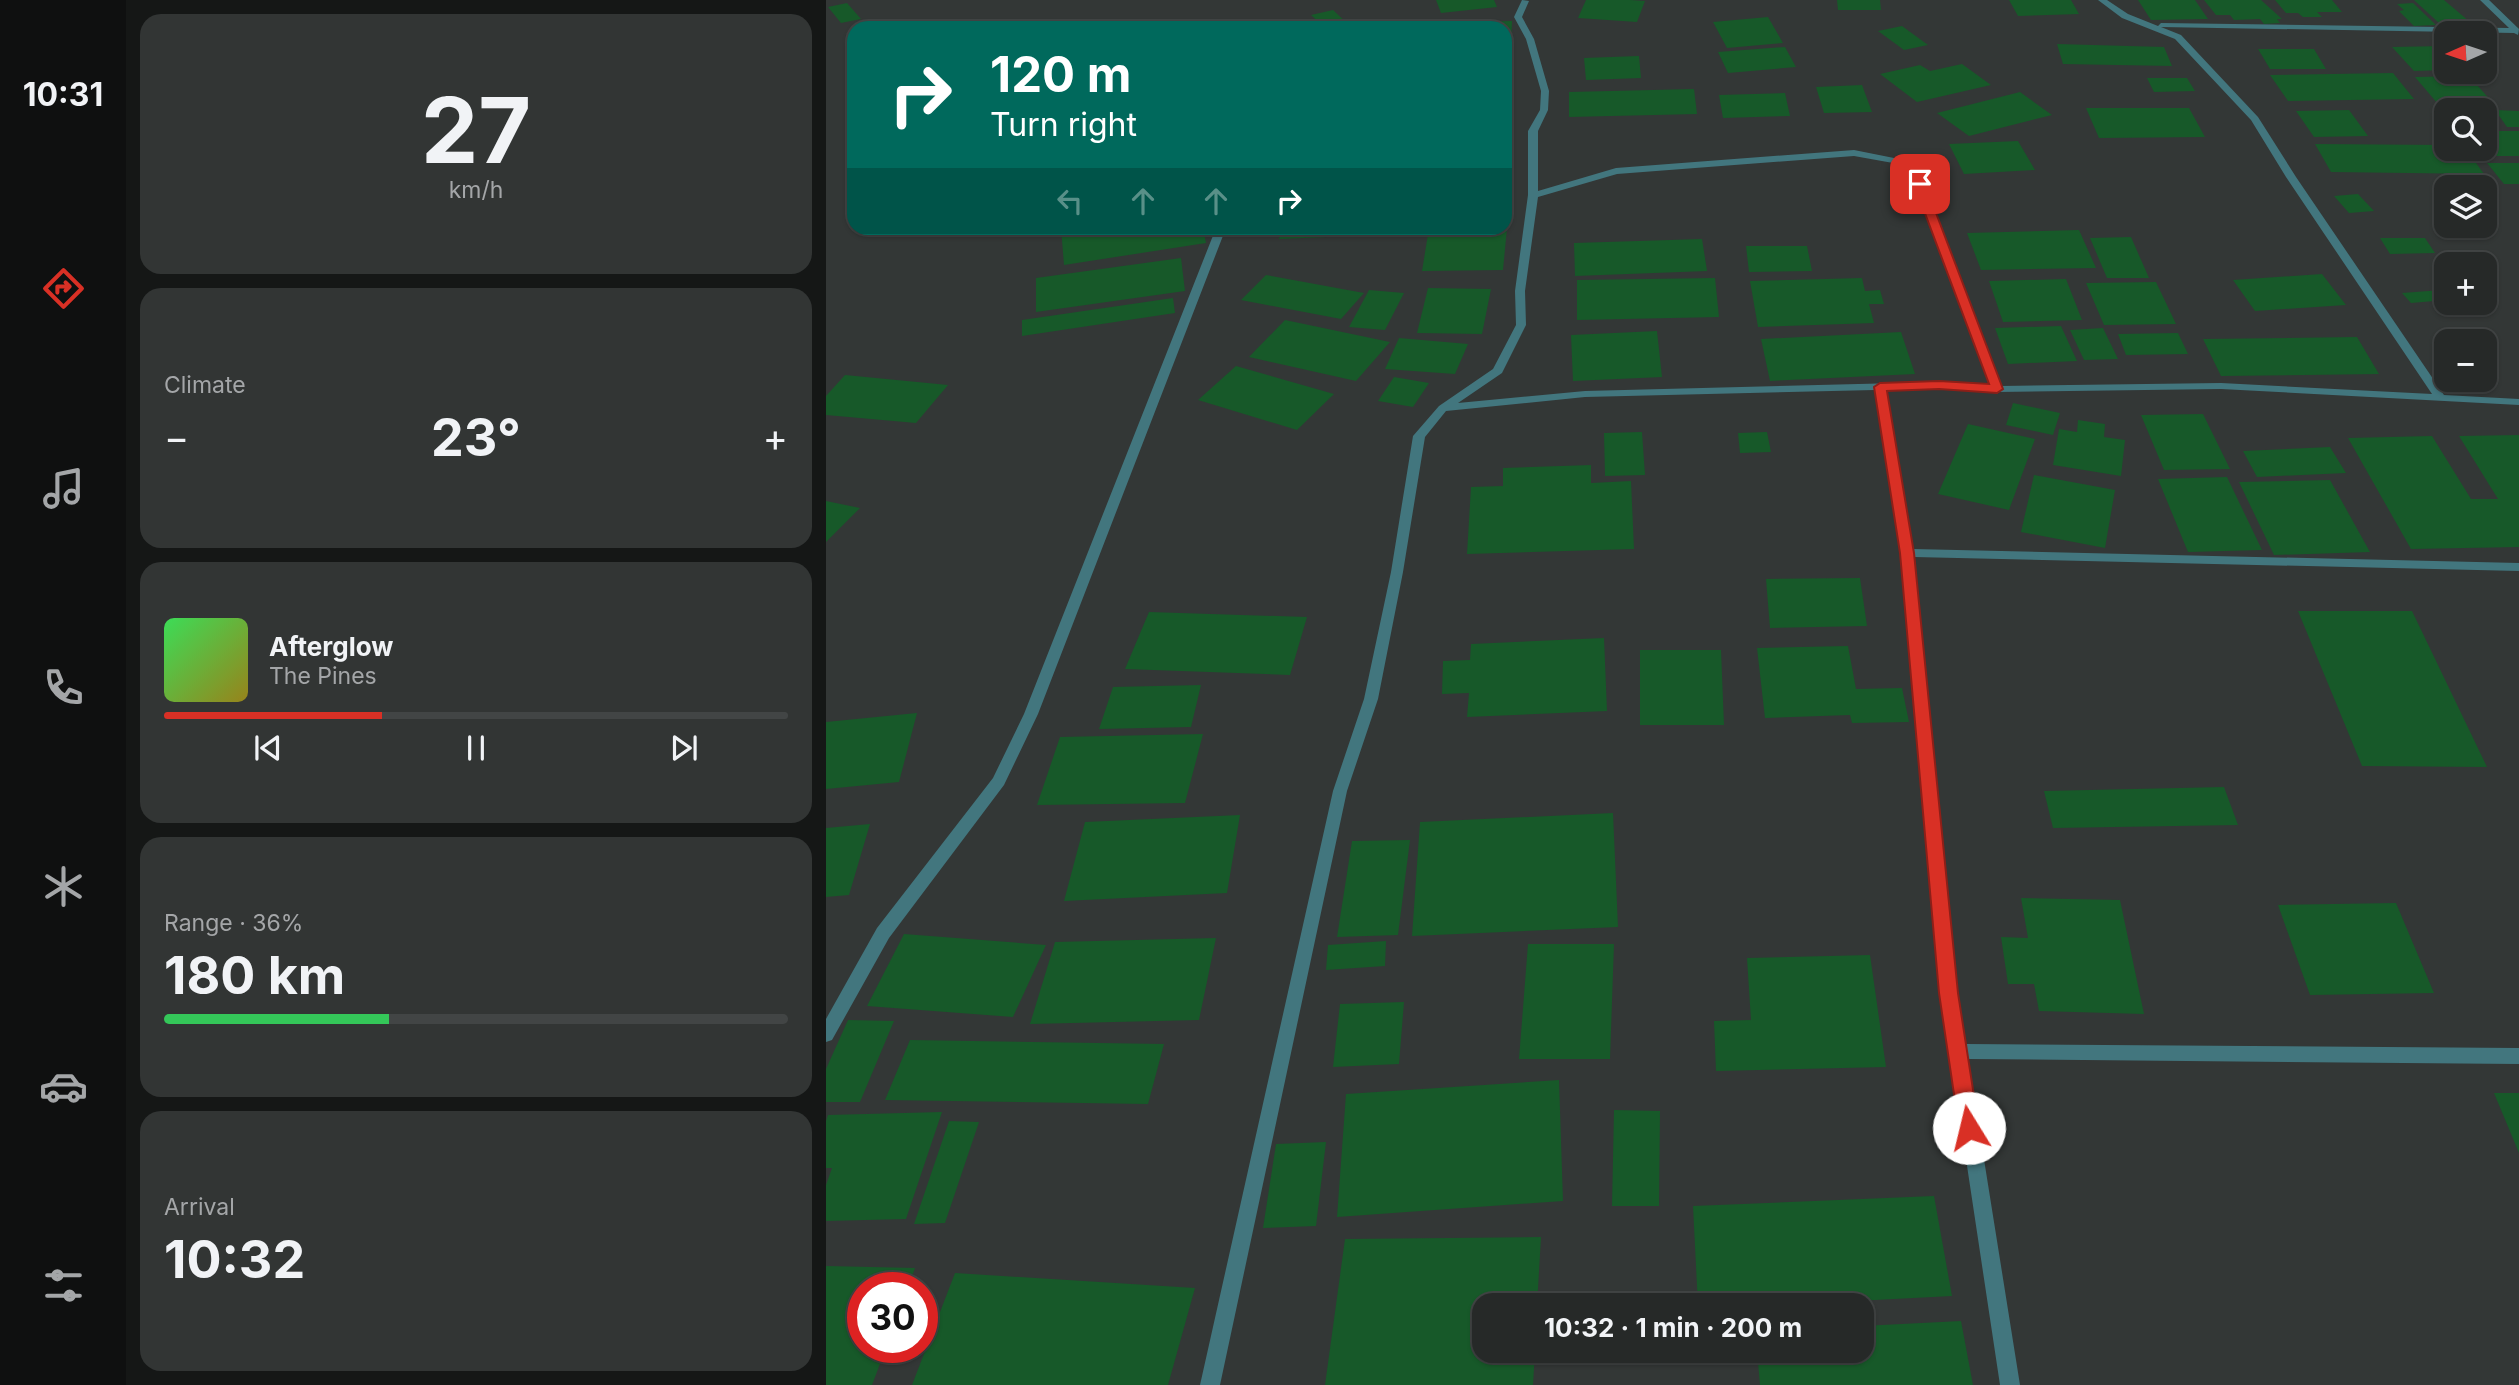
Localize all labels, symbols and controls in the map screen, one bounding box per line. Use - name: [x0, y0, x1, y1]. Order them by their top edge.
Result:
- north arrow: [2434, 21, 2497, 84]
- map controls: [2434, 21, 2497, 392]
- text: 120 m: [990, 45, 1131, 104]
- icon: right: [875, 49, 966, 140]
- text: 10:31: [23, 75, 103, 114]
- text: 27: [421, 75, 531, 185]
- button: search: [2434, 98, 2497, 161]
- text: Turn right: [990, 105, 1137, 144]
- pin: [1890, 154, 1950, 214]
- icon: arrive: [1901, 165, 1939, 203]
- button: layers: [2434, 175, 2497, 238]
- text: km/h: [449, 176, 503, 204]
- icon: left: [1051, 182, 1089, 220]
- icon: ahead: [1124, 182, 1162, 220]
- icon: ahead: [1197, 182, 1235, 220]
- icon: right: [1270, 182, 1308, 220]
- button: +: [2434, 252, 2497, 315]
- icon: directions: [39, 264, 88, 313]
- button: −: [2434, 329, 2497, 392]
- text: Climate: [164, 371, 246, 399]
- text: 23°: [431, 406, 521, 469]
- text: −: [164, 414, 189, 460]
- text: +: [763, 414, 788, 460]
- icon: music: [39, 464, 88, 513]
- text: Afterglow: [269, 631, 393, 662]
- text: The Pines: [269, 662, 377, 690]
- icon: phone: [39, 663, 88, 712]
- icon: previous: [249, 729, 287, 767]
- icon: pause: [457, 729, 495, 767]
- icon: next: [665, 729, 703, 767]
- icon: climate: [39, 862, 88, 911]
- text: Range · 36%: [164, 909, 303, 937]
- text: 180 km: [164, 944, 345, 1007]
- icon: car: [39, 1062, 88, 1111]
- position arrow: [1932, 1091, 2006, 1165]
- text: Arrival: [164, 1193, 235, 1221]
- text: 10:32: [164, 1228, 305, 1291]
- icon: filters: [39, 1261, 88, 1310]
- speed limit sign: 30: [847, 1272, 938, 1363]
- text: 10:32 · 1 min · 200 m: [1544, 1312, 1802, 1343]

